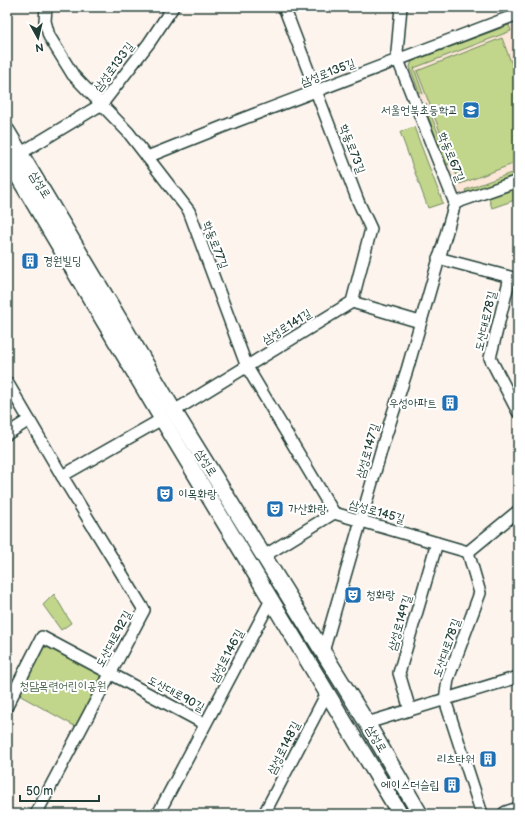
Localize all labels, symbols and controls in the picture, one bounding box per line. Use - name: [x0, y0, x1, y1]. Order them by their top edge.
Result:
- north arrow: [18, 18, 58, 58]
- street label: 삼성로133길: [91, 39, 138, 95]
- text: N: [34, 40, 44, 54]
- street label: 삼성로135길: [298, 56, 358, 90]
- school or university icon: 서울언북초등학교: [461, 100, 481, 120]
- place label: 서울언북초등학교: [381, 103, 458, 118]
- street label: 학동로73길: [336, 122, 368, 176]
- street label: 학동로67길: [434, 130, 468, 184]
- street label: 삼성로: [26, 169, 54, 201]
- street label: 학동로77길: [199, 219, 231, 272]
- building icon: 경원빌딩: [20, 251, 40, 271]
- place label: 경원빌딩: [43, 254, 82, 269]
- street label: 도산대로78길: [472, 289, 500, 352]
- street label: 삼성로141길: [260, 306, 315, 348]
- building icon: 우성아파트: [440, 393, 460, 413]
- place label: 우성아파트: [389, 396, 437, 411]
- street label: 삼성로147길: [353, 421, 383, 480]
- street label: 삼성로: [192, 447, 220, 479]
- theatre icon: 이목화랑: [155, 484, 175, 504]
- place label: 이목화랑: [178, 487, 217, 502]
- street label: 삼성로145길: [347, 497, 407, 527]
- theatre icon: 가산화랑: [265, 499, 285, 519]
- place label: 가산화랑: [288, 502, 327, 517]
- theatre icon: 청화랑: [343, 585, 363, 605]
- place label: 청화랑: [366, 588, 395, 603]
- street label: 삼성로149길: [385, 593, 415, 653]
- street label: 도산대로92길: [93, 608, 135, 670]
- street label: 도산대로78길: [430, 616, 464, 679]
- street label: 삼성로146길: [207, 627, 247, 685]
- street label: 도산대로90길: [145, 673, 207, 715]
- park label: 청담목련어린이공원: [20, 679, 106, 694]
- street label: 삼성로148길: [264, 719, 304, 777]
- street label: 삼성로: [362, 723, 390, 755]
- building icon: 리츠타워: [478, 749, 498, 769]
- place label: 리츠타워: [436, 752, 475, 767]
- building icon: 에이스더슬립: [442, 775, 462, 795]
- scale bar: [20, 777, 99, 803]
- place label: 에이스더슬립: [381, 778, 439, 793]
- text: 50 m: [26, 784, 53, 799]

